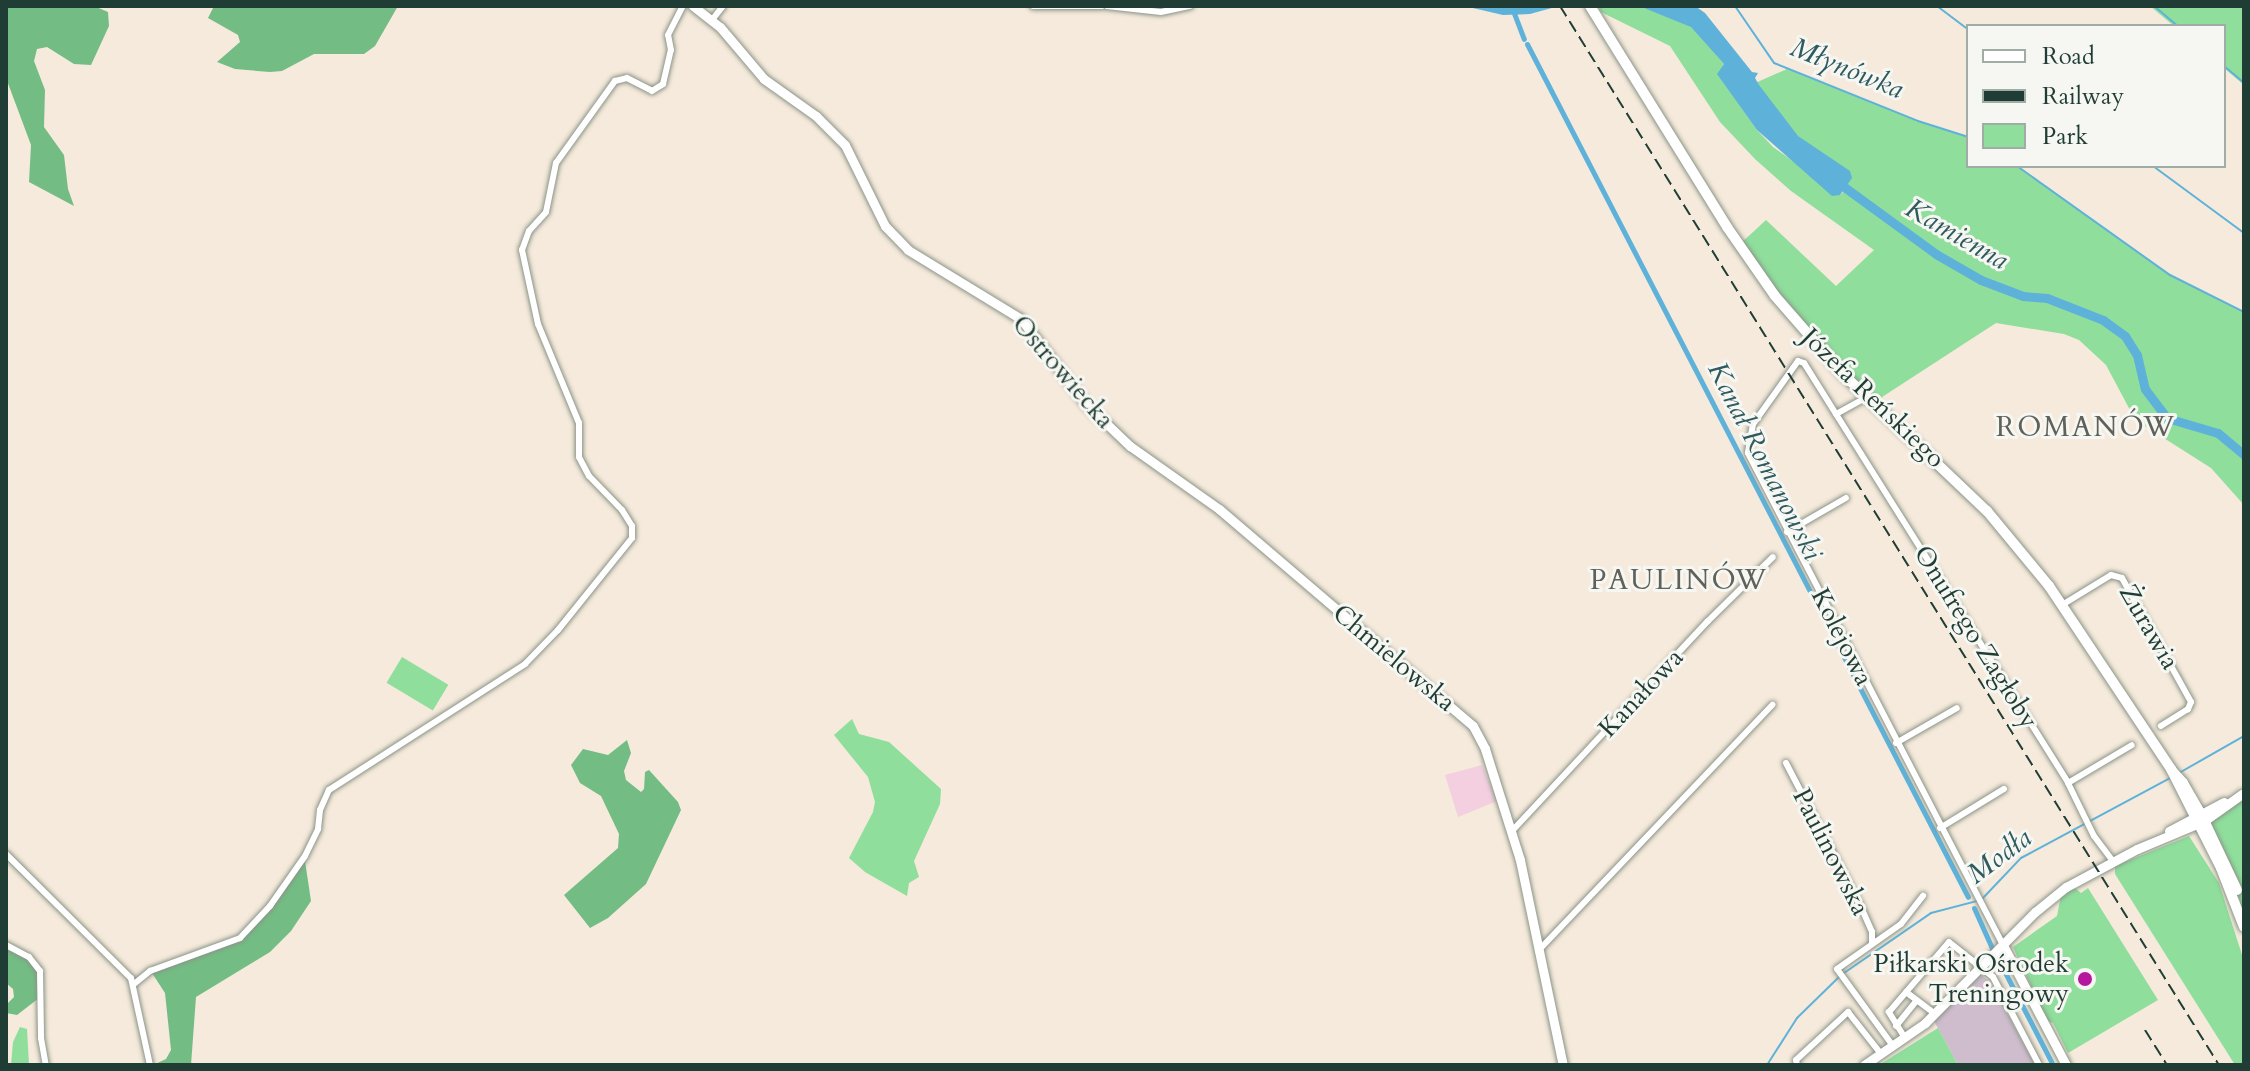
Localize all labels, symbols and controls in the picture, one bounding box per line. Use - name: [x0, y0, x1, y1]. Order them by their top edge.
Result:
- legend: [1966, 24, 2226, 168]
- water label: Młynówka: [1785, 30, 1909, 106]
- text: Road: [2042, 40, 2095, 73]
- text: Railway: [2042, 80, 2124, 113]
- text: Park: [2042, 120, 2088, 153]
- water label: Kamienna: [1900, 191, 2014, 277]
- street label: Ostrowiecka: [1005, 309, 1121, 435]
- street label: Józefa Reńskiego: [1795, 322, 1951, 474]
- water label: Kanał Romanowski: [1700, 356, 1830, 566]
- district label: ROMANÓW: [1996, 410, 2176, 444]
- street label: Onufrego Zagłoby: [1907, 540, 2045, 734]
- district label: PAULINÓW: [1590, 563, 1768, 597]
- street label: Żurawia: [2112, 579, 2186, 675]
- street label: Kolejowa: [1804, 583, 1880, 691]
- street label: Chmielowska: [1326, 598, 1462, 718]
- street label: Kanałowa: [1592, 642, 1690, 744]
- street label: Paulinowska: [1786, 783, 1876, 921]
- water label: Modła: [1960, 821, 2038, 891]
- place label: Piłkarski Ośrodek Treningowy: [1873, 948, 2069, 1010]
- marker: Piłkarski Ośrodek Treningowy: [2076, 970, 2094, 988]

